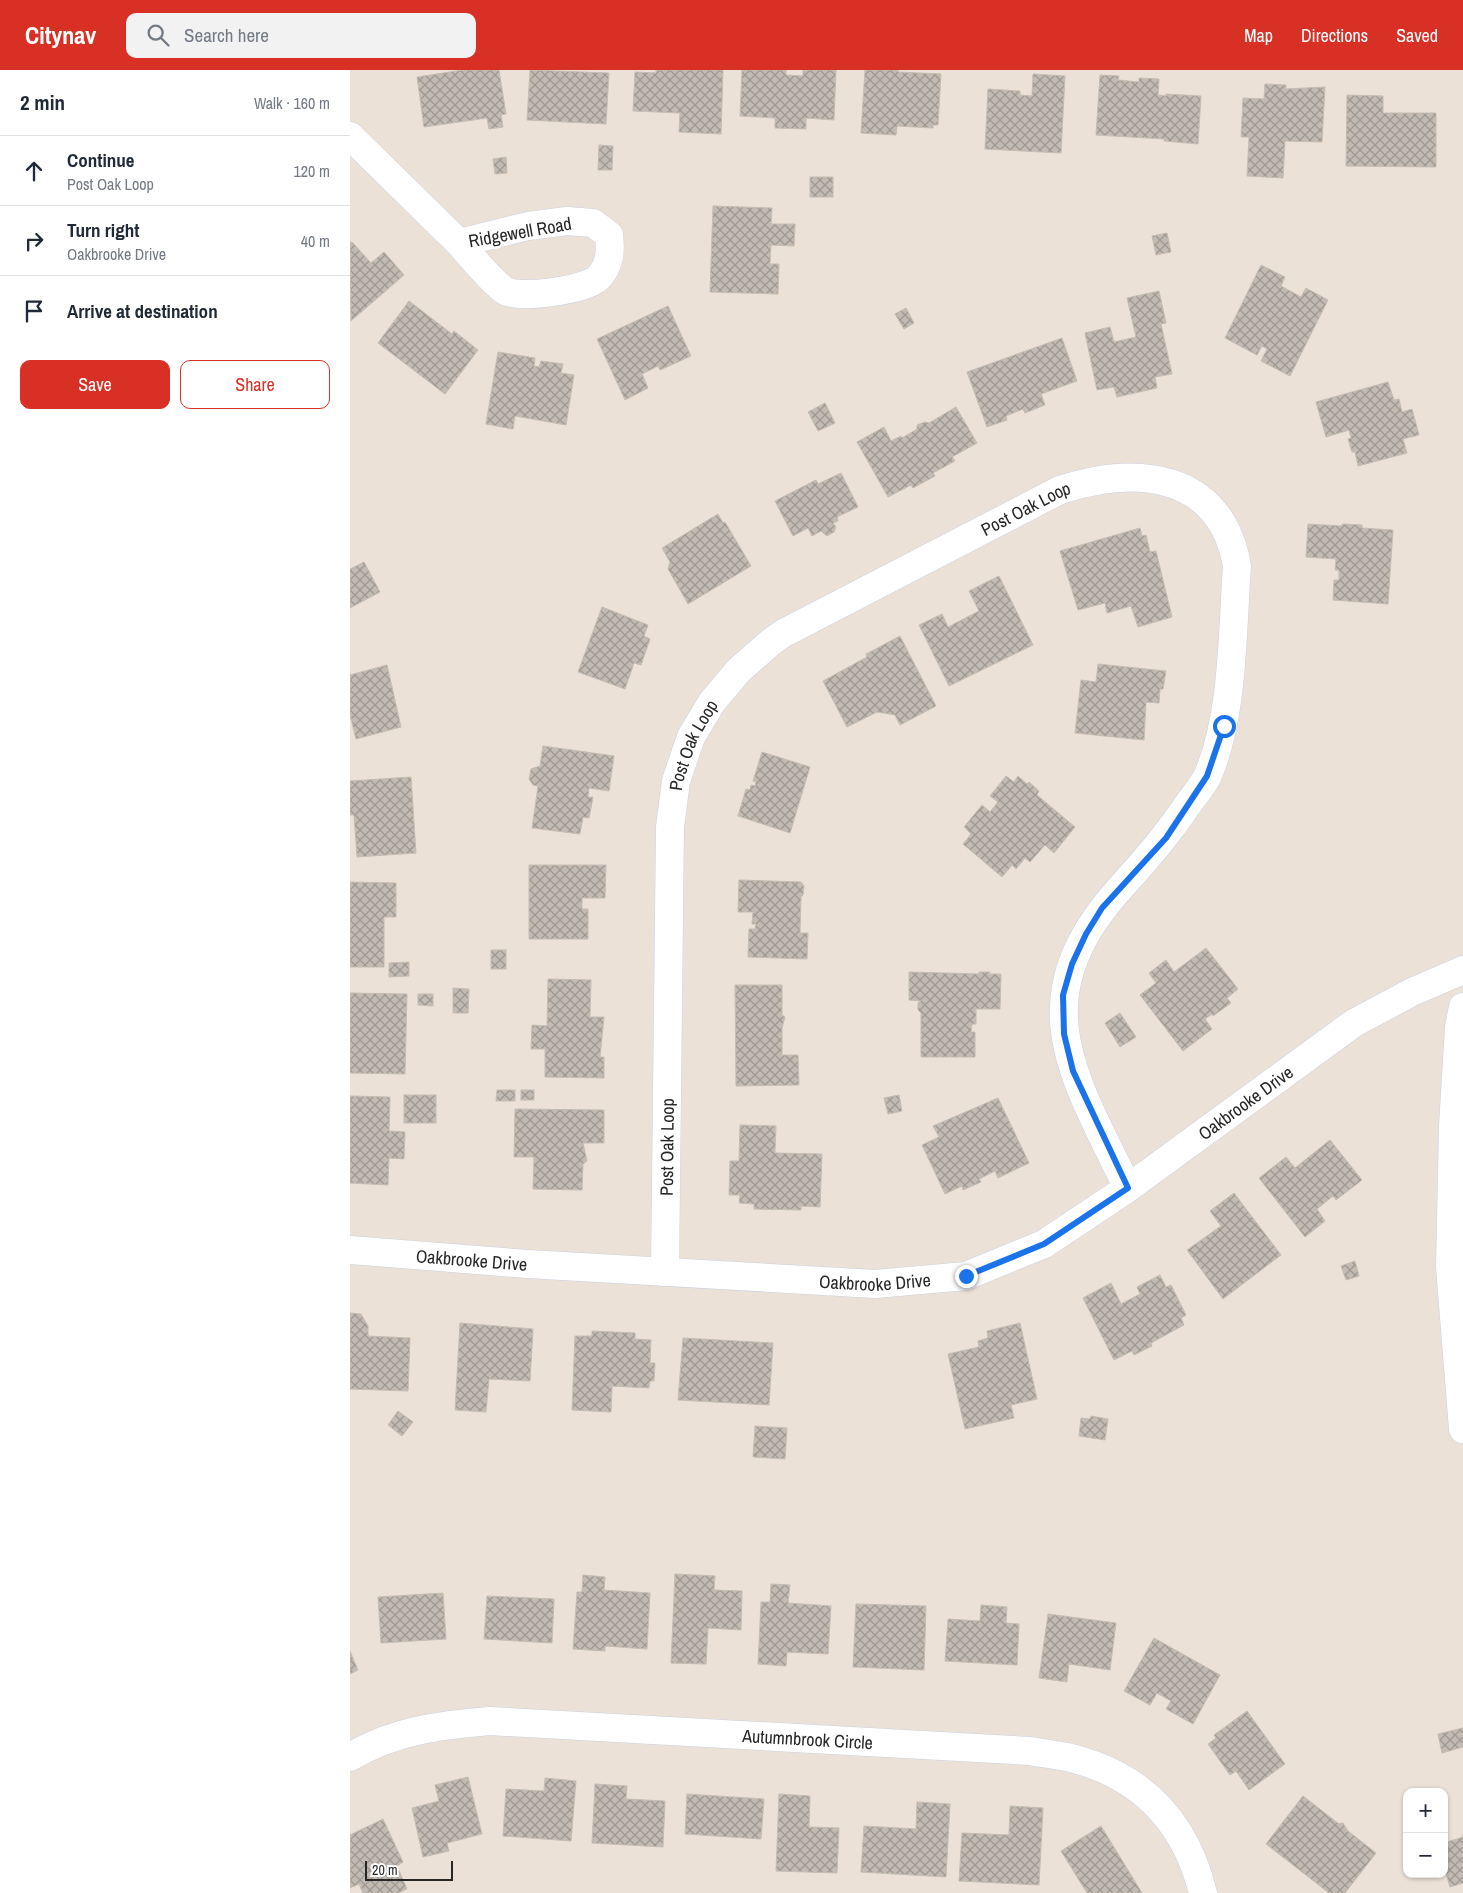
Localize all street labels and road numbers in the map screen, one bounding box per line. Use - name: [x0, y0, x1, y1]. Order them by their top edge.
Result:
- street label: Ridgewell Road: [467, 211, 573, 253]
- street label: Post Oak Loop: [976, 475, 1073, 541]
- street label: Post Oak Loop: [662, 695, 723, 792]
- street label: Oakbrooke Drive: [1193, 1059, 1298, 1145]
- street label: Post Oak Loop: [653, 1098, 679, 1196]
- street label: Oakbrooke Drive: [415, 1243, 528, 1276]
- street label: Oakbrooke Drive: [818, 1267, 932, 1297]
- street label: Autumnbrook Circle: [741, 1722, 873, 1755]

